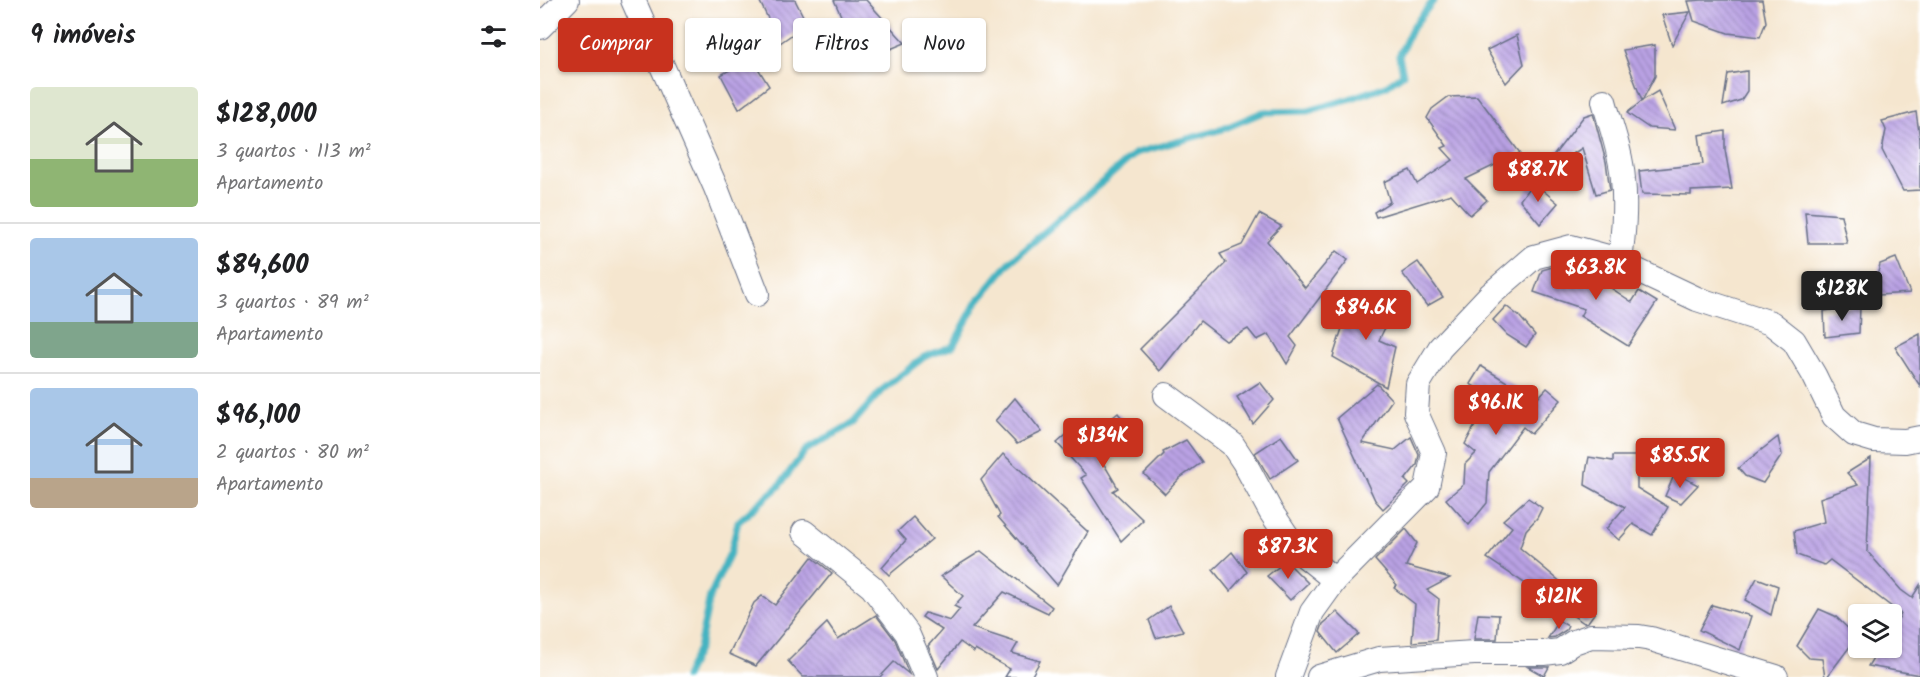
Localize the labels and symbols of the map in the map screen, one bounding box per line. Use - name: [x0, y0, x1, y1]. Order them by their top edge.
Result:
- pin: $88.7K: [1489, 152, 1587, 203]
- pin: $63.8K: [1547, 250, 1645, 301]
- pin: $128K: [1800, 271, 1884, 322]
- pin: $84.6K: [1317, 290, 1415, 341]
- pin: $96.1K: [1447, 385, 1545, 436]
- pin: $134K: [1061, 418, 1145, 469]
- pin: $85.5K: [1631, 438, 1729, 489]
- pin: $87.3K: [1239, 529, 1337, 580]
- pin: $121K: [1517, 579, 1601, 630]

